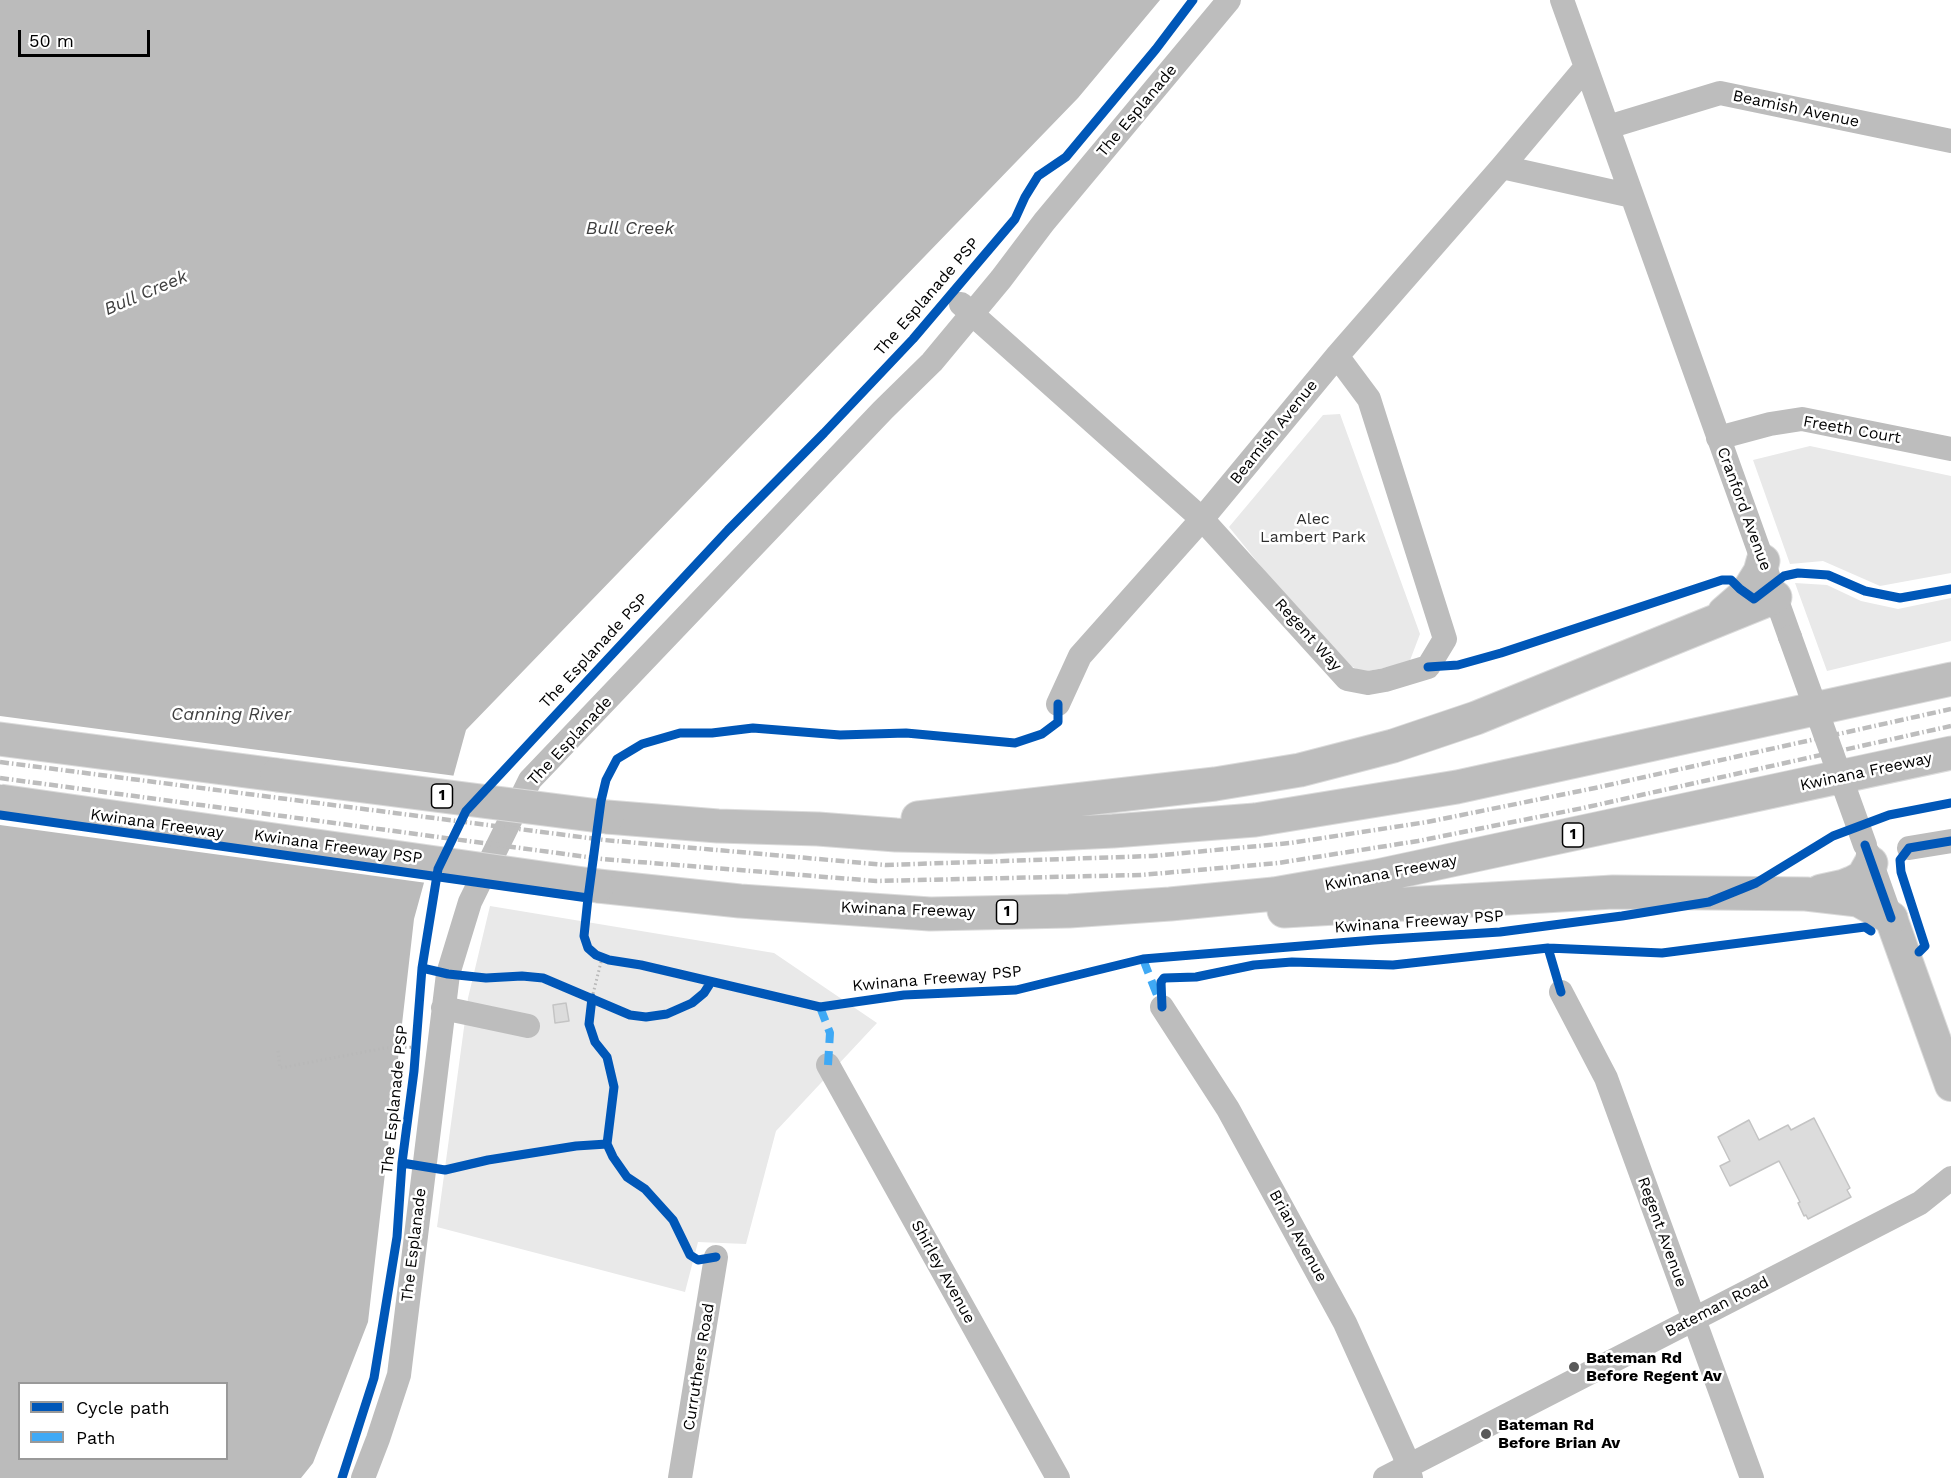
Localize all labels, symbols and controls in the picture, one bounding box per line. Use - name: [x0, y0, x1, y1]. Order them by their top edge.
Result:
- scale bar: [21, 18, 153, 56]
- text: 50 m: [29, 30, 74, 51]
- street label: The Esplanade: [1093, 61, 1181, 161]
- street label: Beamish Avenue: [1731, 86, 1861, 132]
- water label: Bull Creek: [586, 218, 674, 240]
- street label: The Esplanade PSP: [871, 234, 983, 360]
- water label: Bull Creek: [101, 266, 191, 320]
- street label: Beamish Avenue: [1226, 376, 1322, 488]
- street label: Freeth Court: [1802, 412, 1902, 448]
- street label: Cranford Avenue: [1713, 445, 1775, 573]
- park label: Alec Lambert Park: [1260, 509, 1366, 547]
- street label: The Esplanade PSP: [536, 590, 652, 712]
- street label: Regent Way: [1270, 595, 1346, 675]
- street label: The Esplanade: [524, 692, 616, 790]
- water label: Canning River: [171, 704, 291, 726]
- street label: Kwinana Freeway: [1798, 749, 1934, 795]
- road number: 1: [432, 784, 452, 808]
- street label: Kwinana Freeway: [89, 805, 225, 843]
- road number: 1: [1562, 823, 1584, 847]
- street label: Kwinana Freeway PSP: [253, 826, 423, 868]
- street label: Kwinana Freeway: [1323, 851, 1459, 895]
- street label: Kwinana Freeway: [840, 898, 976, 922]
- road number: 1: [996, 900, 1018, 924]
- street label: Kwinana Freeway PSP: [1334, 907, 1504, 937]
- street label: Kwinana Freeway PSP: [852, 962, 1022, 996]
- street label: The Esplanade PSP: [378, 1024, 412, 1176]
- street label: Regent Avenue: [1633, 1174, 1691, 1290]
- street label: The Esplanade: [397, 1187, 431, 1303]
- street label: Brian Avenue: [1265, 1187, 1331, 1285]
- street label: Shirley Avenue: [907, 1217, 979, 1327]
- street label: Bateman Road: [1662, 1273, 1772, 1341]
- street label: Curruthers Road: [679, 1302, 719, 1432]
- place label: Bateman Rd Before Regent Av: [1586, 1348, 1722, 1386]
- marker: Bateman Rd Before Regent Av: [1567, 1360, 1581, 1374]
- legend: [18, 1382, 228, 1460]
- text: Cycle path: [76, 1397, 170, 1418]
- place label: Bateman Rd Before Brian Av: [1498, 1415, 1620, 1453]
- text: Path: [76, 1427, 116, 1448]
- marker: Bateman Rd Before Brian Av: [1479, 1427, 1493, 1441]

